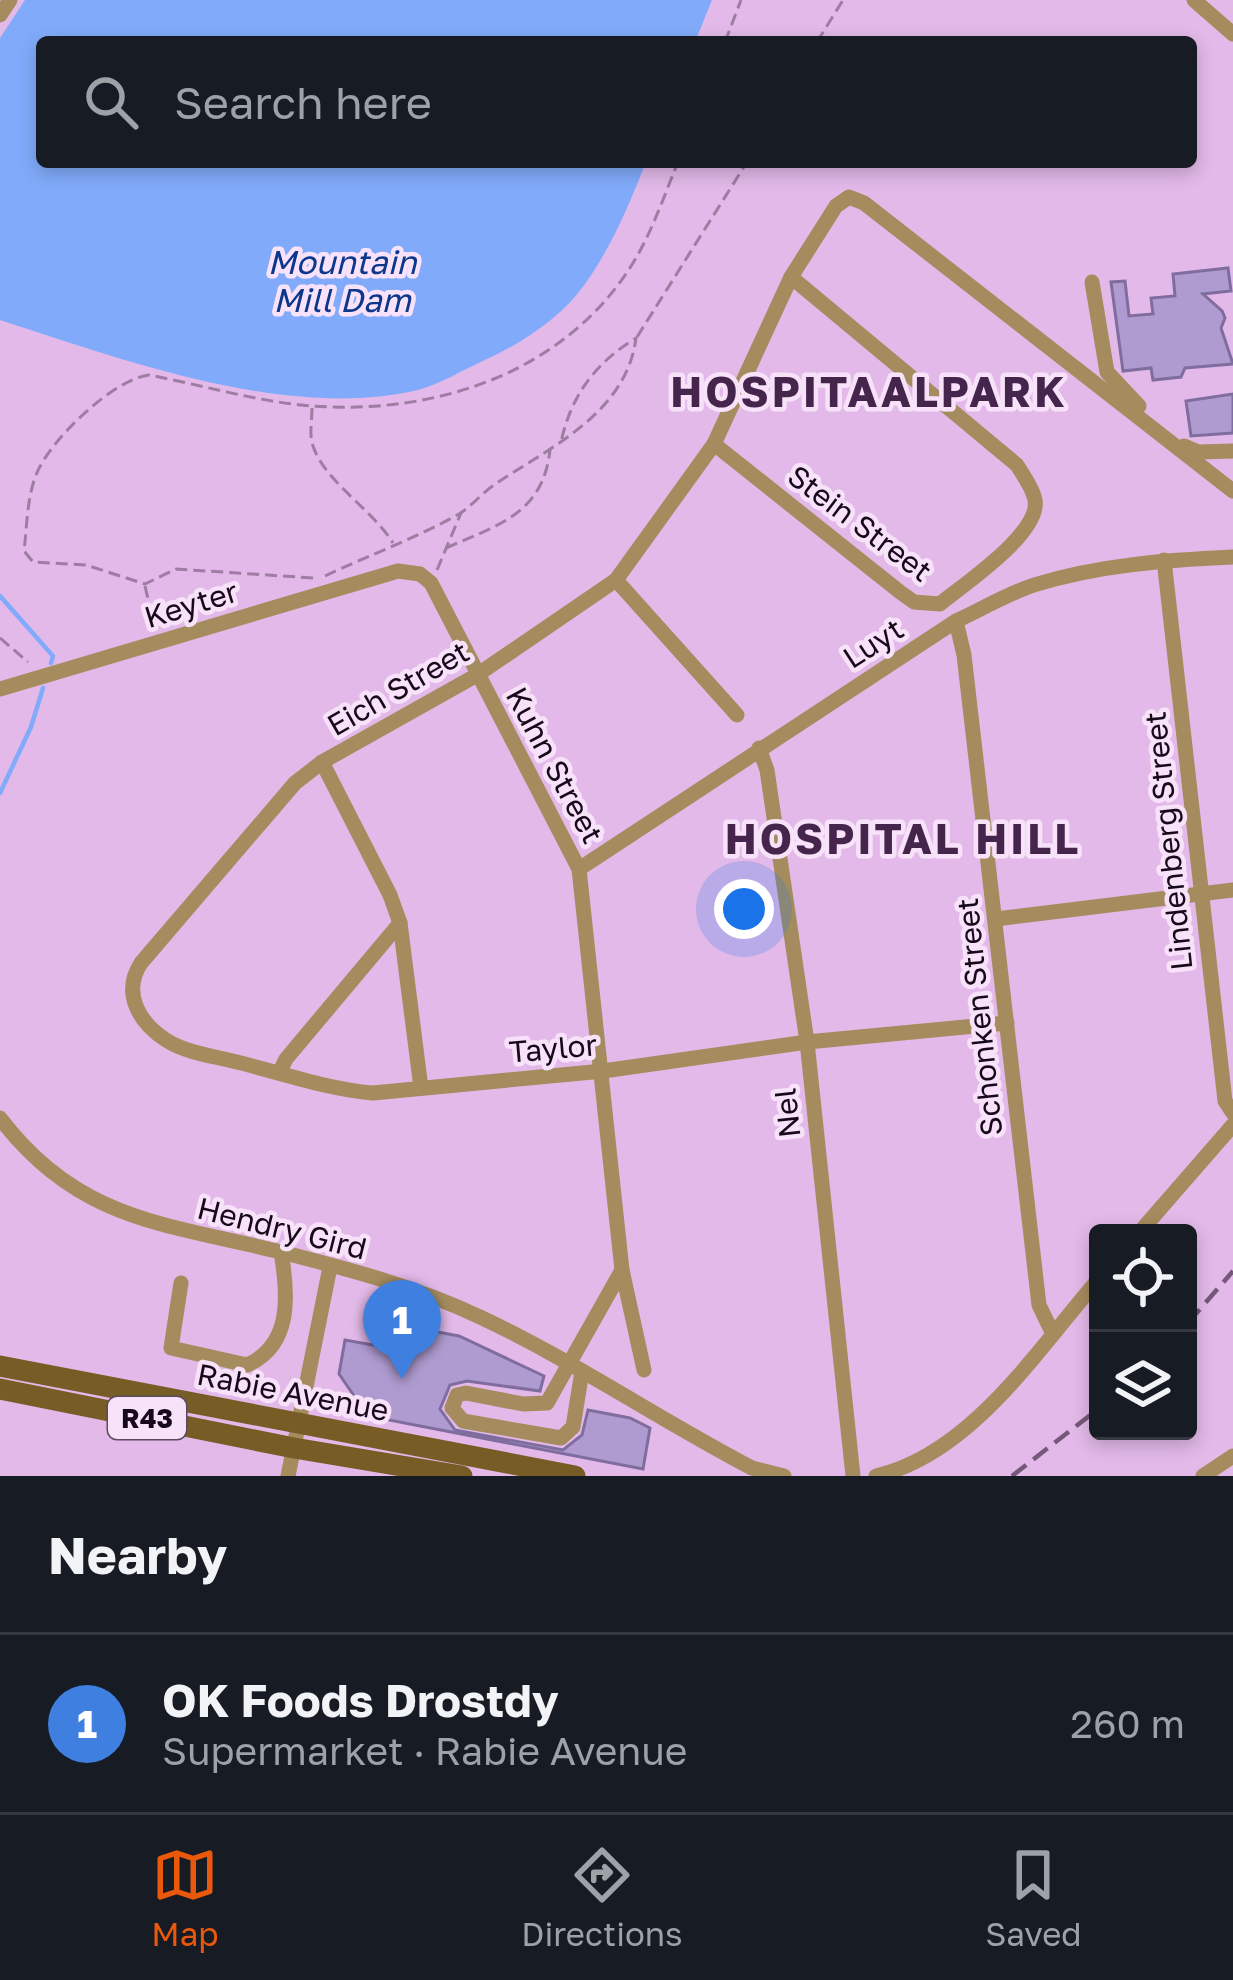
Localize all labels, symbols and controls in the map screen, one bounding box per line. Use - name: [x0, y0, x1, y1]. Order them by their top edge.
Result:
- search box: [36, 36, 1197, 168]
- icon: search: [78, 69, 144, 135]
- text: Search here: [174, 75, 432, 129]
- water label: Mountain Mill Dam: [267, 242, 418, 319]
- district label: HOSPITAALPARK: [670, 366, 1068, 416]
- street label: Stein Street: [781, 457, 939, 589]
- street label: Keyter: [140, 573, 242, 635]
- street label: Luyt: [836, 610, 910, 676]
- street label: Eich Street: [321, 633, 475, 743]
- street label: Kuhn Street: [499, 681, 611, 849]
- street label: Lindenberg Street: [1137, 710, 1199, 972]
- district label: HOSPITAL HILL: [725, 813, 1081, 863]
- your location: [714, 879, 774, 939]
- street label: Schonken Street: [949, 896, 1009, 1138]
- street label: Taylor: [508, 1026, 599, 1070]
- street label: Nel: [766, 1086, 808, 1140]
- street label: Hendry Gird: [194, 1190, 370, 1266]
- map controls: [1089, 1224, 1197, 1440]
- button: locate: [1089, 1224, 1197, 1332]
- pin: 1: [363, 1280, 441, 1379]
- button: layers: [1089, 1332, 1197, 1440]
- street label: Rabie Avenue: [194, 1356, 392, 1428]
- road number: R43: [108, 1397, 186, 1439]
- text: Nearby: [48, 1524, 227, 1585]
- text: OK Foods Drostdy: [162, 1673, 559, 1727]
- text: 1: [77, 1700, 97, 1747]
- text: 260 m: [1070, 1700, 1185, 1747]
- text: Supermarket · Rabie Avenue: [162, 1727, 687, 1774]
- tab: Map: [151, 1842, 219, 1953]
- tab: Directions: [521, 1842, 683, 1953]
- tab: Saved: [985, 1842, 1082, 1953]

